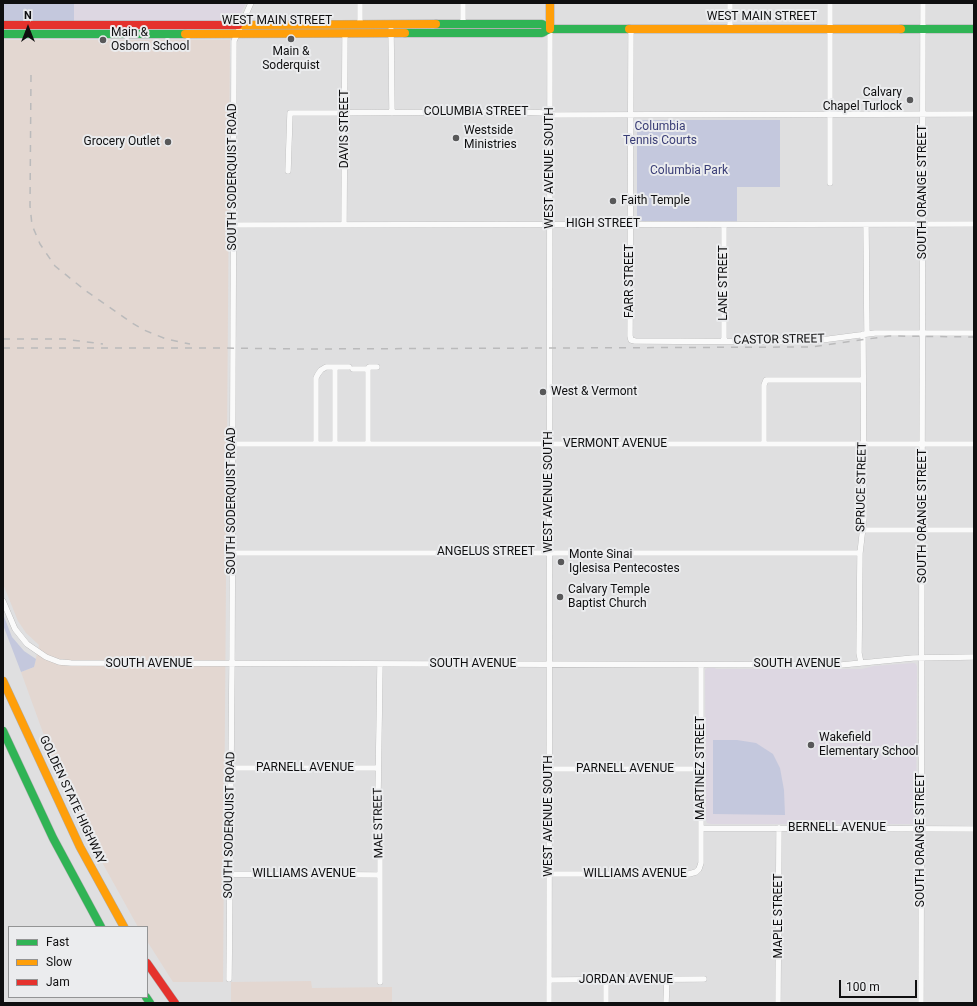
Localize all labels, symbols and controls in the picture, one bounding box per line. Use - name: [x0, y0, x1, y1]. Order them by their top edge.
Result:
- north arrow: [8, 8, 48, 48]
- text: N: [24, 9, 32, 22]
- street label: WEST MAIN STREET: [707, 10, 817, 24]
- street label: WEST MAIN STREET: [222, 14, 332, 28]
- place label: Main & Osborn School: [111, 26, 189, 54]
- marker: Main & Soderquist: [286, 34, 296, 44]
- marker: Main & Osborn School: [98, 35, 108, 45]
- place label: Main & Soderquist: [262, 45, 320, 73]
- place label: Calvary Chapel Turlock: [823, 86, 902, 114]
- street label: DAVIS STREET: [338, 90, 352, 168]
- marker: Calvary Chapel Turlock: [905, 95, 915, 105]
- street label: SOUTH SODERQUIST ROAD: [226, 103, 240, 251]
- street label: COLUMBIA STREET: [424, 105, 528, 119]
- street label: WEST AVENUE SOUTH: [543, 107, 557, 229]
- park label: Columbia Tennis Courts: [623, 120, 697, 148]
- place label: Westside Ministries: [464, 124, 517, 152]
- street label: SOUTH ORANGE STREET: [916, 125, 930, 259]
- marker: Westside Ministries: [451, 133, 461, 143]
- place label: Grocery Outlet: [84, 135, 160, 149]
- marker: Grocery Outlet: [163, 137, 173, 147]
- park label: Columbia Park: [650, 164, 728, 178]
- place label: Faith Temple: [621, 194, 690, 208]
- marker: Faith Temple: [608, 196, 618, 206]
- street label: HIGH STREET: [566, 217, 640, 231]
- street label: FARR STREET: [623, 244, 637, 318]
- street label: LANE STREET: [717, 245, 731, 321]
- street label: CASTOR STREET: [733, 332, 825, 348]
- place label: West & Vermont: [551, 385, 637, 399]
- marker: West & Vermont: [538, 387, 548, 397]
- street label: SOUTH SODERQUIST ROAD: [225, 427, 239, 575]
- street label: WEST AVENUE SOUTH: [542, 431, 556, 553]
- street label: VERMONT AVENUE: [563, 437, 667, 451]
- street label: SPRUCE STREET: [854, 442, 870, 532]
- street label: SOUTH ORANGE STREET: [916, 449, 930, 583]
- street label: ANGELUS STREET: [437, 545, 535, 559]
- place label: Monte Sinai Iglesisa Pentecostes: [569, 548, 680, 576]
- marker: Monte Sinai Iglesisa Pentecostes: [556, 557, 566, 567]
- place label: Calvary Temple Baptist Church: [568, 583, 650, 611]
- marker: Calvary Temple Baptist Church: [555, 592, 565, 602]
- street label: SOUTH AVENUE: [106, 657, 192, 671]
- street label: SOUTH AVENUE: [430, 657, 516, 671]
- street label: SOUTH AVENUE: [754, 657, 840, 671]
- street label: MARTINEZ STREET: [694, 716, 708, 820]
- place label: Wakefield Elementary School: [819, 731, 919, 759]
- street label: GOLDEN STATE HIGHWAY: [36, 733, 108, 867]
- marker: Wakefield Elementary School: [806, 740, 816, 750]
- street label: SOUTH SODERQUIST ROAD: [222, 751, 238, 899]
- street label: WEST AVENUE SOUTH: [542, 755, 556, 877]
- street label: PARNELL AVENUE: [256, 761, 354, 775]
- street label: PARNELL AVENUE: [576, 762, 674, 776]
- street label: SOUTH ORANGE STREET: [914, 773, 928, 907]
- street label: MAE STREET: [371, 787, 387, 859]
- street label: BERNELL AVENUE: [788, 821, 886, 835]
- street label: WILLIAMS AVENUE: [252, 867, 356, 881]
- street label: WILLIAMS AVENUE: [583, 867, 687, 881]
- street label: MAPLE STREET: [772, 874, 786, 958]
- legend: [8, 926, 148, 998]
- text: Fast: [46, 935, 69, 949]
- text: Slow: [46, 955, 72, 969]
- scale bar: [841, 972, 919, 998]
- street label: JORDAN AVENUE: [579, 973, 673, 987]
- text: Jam: [46, 975, 70, 989]
- text: 100 m: [846, 980, 880, 994]

